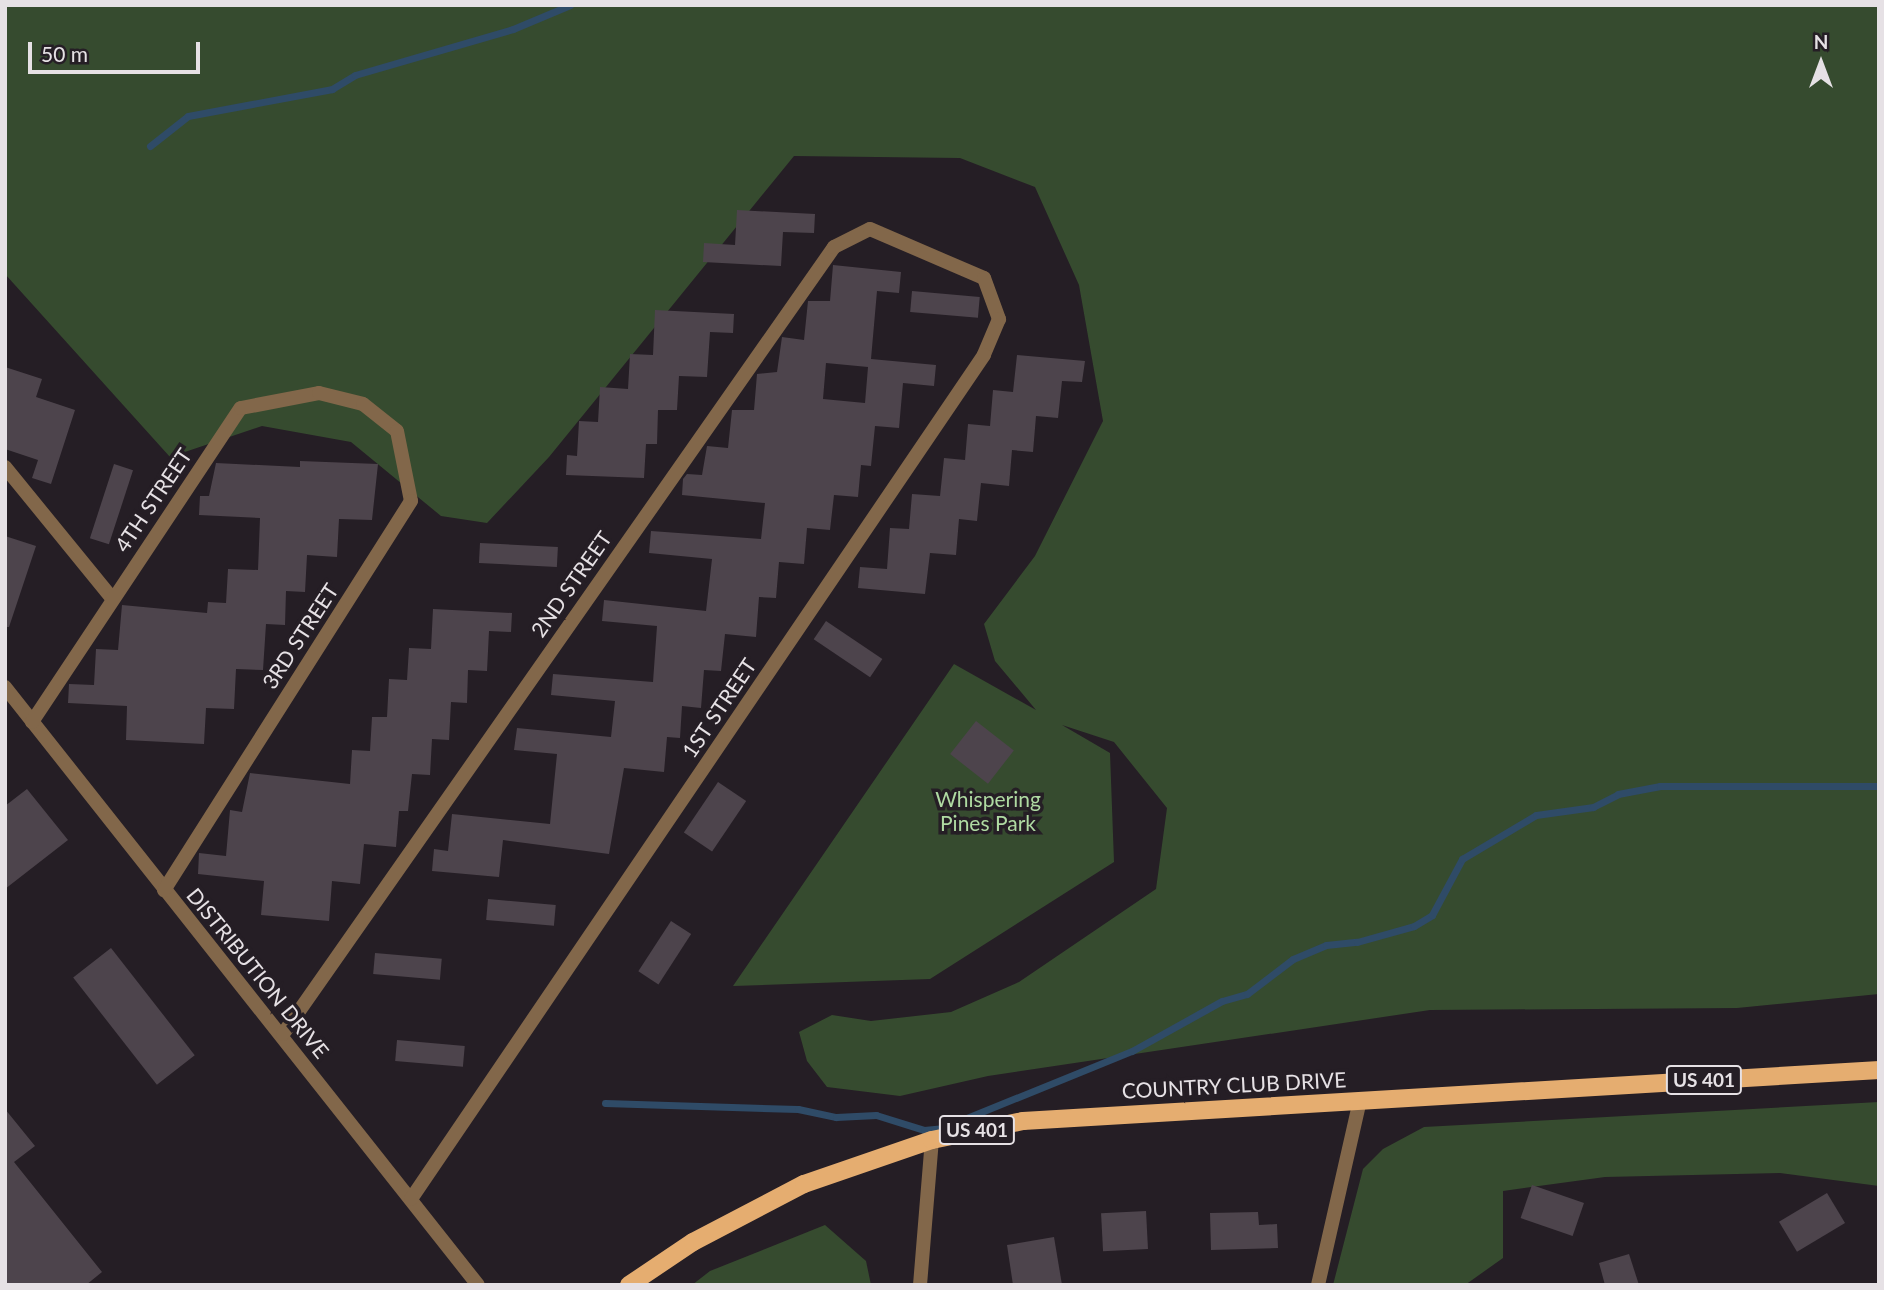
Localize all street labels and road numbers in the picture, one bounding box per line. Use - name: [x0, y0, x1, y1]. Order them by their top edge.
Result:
- street label: 4TH STREET: [109, 443, 197, 557]
- street label: 2ND STREET: [525, 526, 617, 642]
- street label: 3RD STREET: [257, 579, 343, 693]
- street label: 1ST STREET: [676, 653, 762, 763]
- street label: DISTRIBUTION DRIVE: [182, 883, 334, 1063]
- road number: US 401: [1666, 1064, 1742, 1096]
- street label: COUNTRY CLUB DRIVE: [1121, 1067, 1347, 1103]
- road number: US 401: [939, 1114, 1016, 1146]

